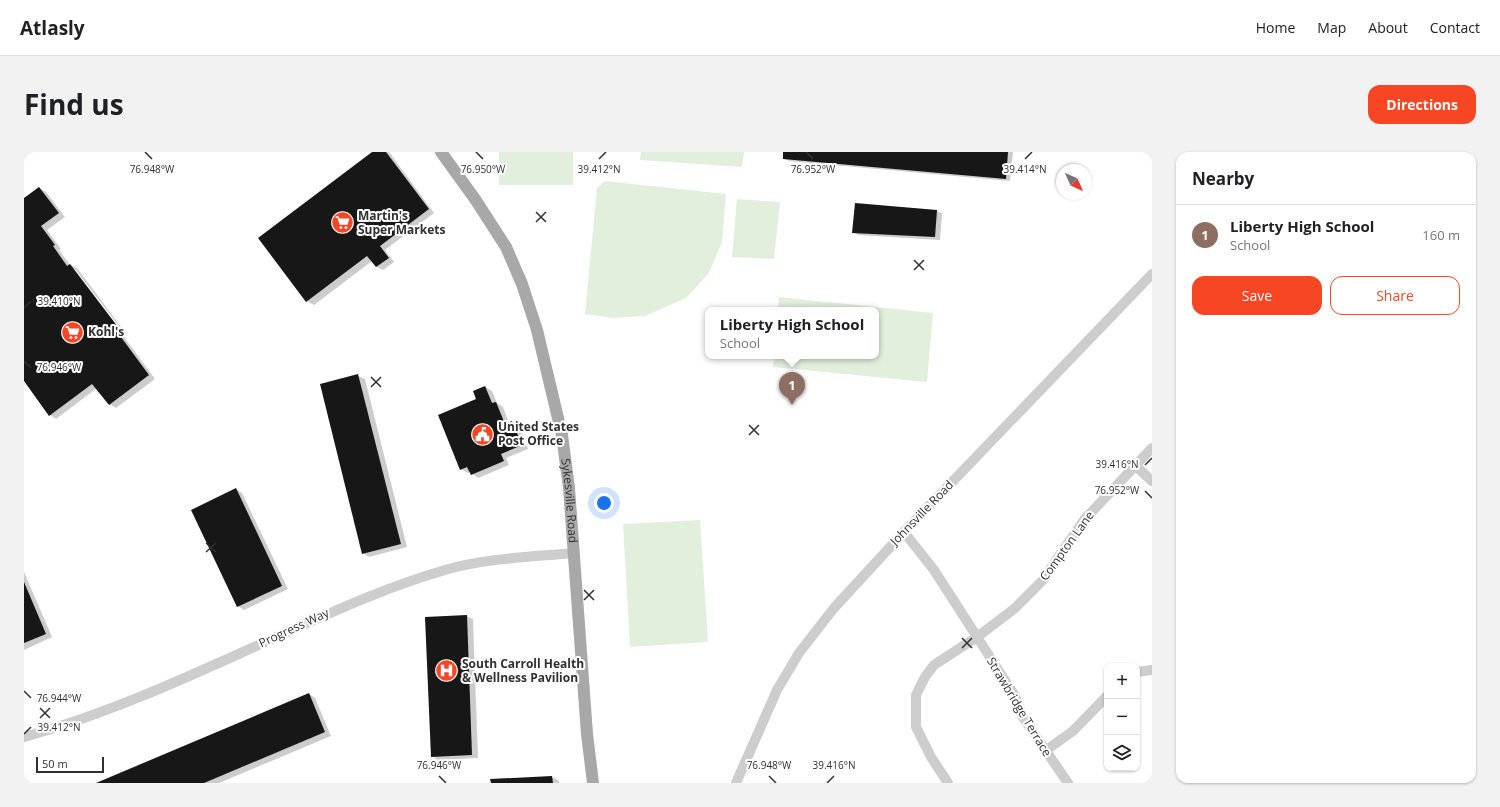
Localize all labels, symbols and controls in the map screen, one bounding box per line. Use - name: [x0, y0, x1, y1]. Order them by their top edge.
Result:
- text: Atlasly: [20, 15, 85, 41]
- text: Home: [1256, 18, 1295, 37]
- text: Map: [1317, 18, 1346, 37]
- text: About: [1368, 18, 1408, 37]
- text: Contact: [1430, 18, 1480, 37]
- text: Find us: [24, 85, 124, 123]
- button: Directions: [1368, 85, 1476, 124]
- text: 76.948°W: [130, 162, 175, 176]
- text: 76.950°W: [461, 162, 506, 176]
- text: 39.412°N: [577, 162, 621, 176]
- text: 76.952°W: [791, 162, 836, 176]
- text: 39.414°N: [1003, 162, 1047, 176]
- north arrow: [1056, 164, 1092, 200]
- text: Nearby: [1192, 167, 1254, 190]
- place label: Martin's Super Markets: [358, 207, 445, 238]
- supermarket icon: Martin's Super Markets: [330, 210, 356, 236]
- text: Liberty High School: [1230, 216, 1374, 236]
- text: 1: [1201, 226, 1209, 244]
- text: 160 m: [1422, 226, 1460, 244]
- text: School: [1230, 236, 1270, 254]
- button: Save: [1192, 276, 1322, 315]
- button: Share: [1330, 276, 1460, 315]
- text: 39.410°N: [37, 294, 81, 308]
- popup: [705, 307, 879, 359]
- text: Liberty High School: [720, 314, 864, 334]
- supermarket icon: Kohl's: [59, 319, 85, 345]
- place label: Kohl's: [88, 323, 124, 340]
- text: School: [720, 334, 760, 352]
- text: 76.946°W: [37, 360, 82, 374]
- pin: 1: [779, 372, 805, 405]
- place label: United States Post Office: [498, 418, 579, 449]
- public building icon: United States Post Office: [469, 421, 495, 447]
- street label: Sykesville Road: [557, 457, 582, 544]
- text: 39.416°N: [1095, 457, 1139, 471]
- street label: Johnsville Road: [885, 476, 957, 550]
- text: 76.952°W: [1095, 483, 1140, 497]
- your location: [594, 493, 614, 513]
- street label: Compton Lane: [1036, 507, 1098, 584]
- street label: Progress Way: [256, 603, 333, 651]
- street label: Strawbridge Terrace: [983, 654, 1056, 760]
- place label: South Carroll Health & Wellness Pavilion: [462, 655, 584, 686]
- hospital icon: South Carroll Health & Wellness Pavilion: [434, 658, 460, 684]
- map controls: [1104, 663, 1140, 771]
- button: +: [1104, 663, 1140, 699]
- text: 76.944°W: [37, 691, 82, 705]
- button: −: [1104, 699, 1140, 735]
- text: 39.412°N: [37, 720, 81, 734]
- button: layers: [1104, 735, 1140, 771]
- scale bar: [36, 755, 104, 774]
- text: 50 m: [42, 756, 68, 771]
- text: 76.946°W: [417, 758, 462, 772]
- text: 76.948°W: [747, 758, 792, 772]
- text: 39.416°N: [812, 758, 856, 772]

